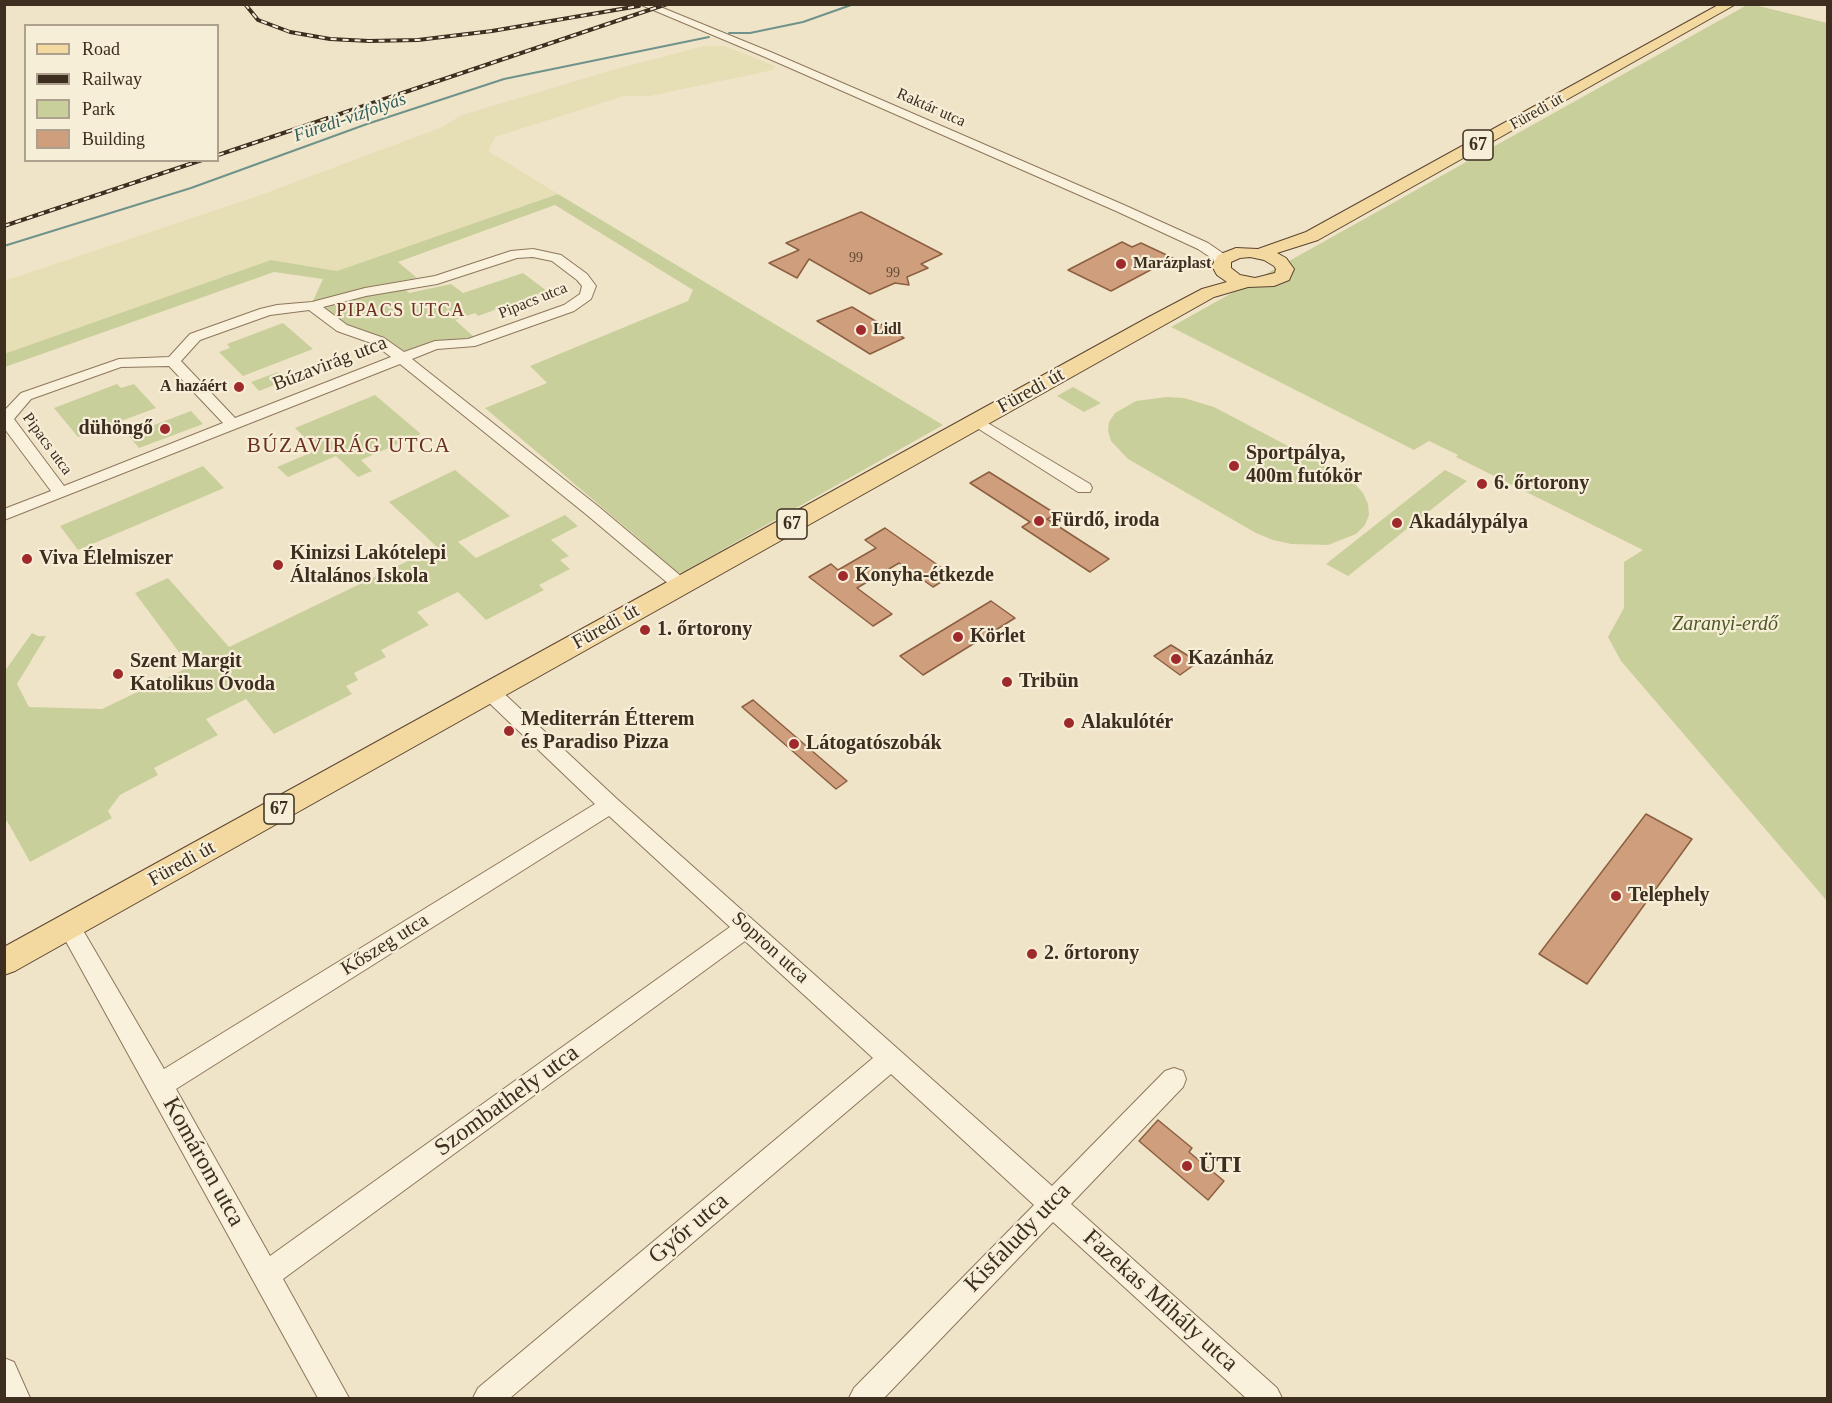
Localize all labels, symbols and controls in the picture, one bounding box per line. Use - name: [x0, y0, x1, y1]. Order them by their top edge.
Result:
- legend: [24, 24, 219, 162]
- text: Road: [82, 39, 120, 59]
- text: Railway: [82, 69, 142, 89]
- street label: Raktár utca: [894, 84, 968, 132]
- water label: Füredi-vízfolyás: [291, 89, 409, 147]
- street label: Füredi út: [1507, 89, 1567, 135]
- text: Park: [82, 99, 115, 119]
- text: Building: [82, 129, 145, 149]
- road number: 67: [1463, 130, 1493, 160]
- house number: 99: [849, 250, 863, 266]
- place label: Marázplast: [1133, 254, 1211, 274]
- marker: Marázplast: [1114, 257, 1128, 271]
- house number: 99: [886, 265, 900, 281]
- street label: Pipacs utca: [496, 279, 570, 323]
- district label: PIPACS UTCA: [336, 300, 466, 322]
- place label: Lidl: [873, 320, 901, 340]
- marker: Lidl: [854, 323, 868, 337]
- street label: Búzavirág utca: [269, 331, 391, 397]
- street label: Füredi út: [993, 363, 1069, 419]
- place label: A hazáért: [160, 377, 227, 397]
- marker: A hazáért: [232, 380, 246, 394]
- street label: Pipacs utca: [18, 409, 76, 479]
- place label: dühöngő: [79, 417, 153, 441]
- marker: dühöngő: [158, 422, 172, 436]
- district label: BÚZAVIRÁG UTCA: [247, 433, 451, 459]
- place label: Sportpálya, 400m futókör: [1246, 442, 1362, 489]
- marker: Sportpálya, 400m futókör: [1227, 459, 1241, 473]
- place label: 6. őrtorony: [1494, 472, 1589, 496]
- marker: 6. őrtorony: [1475, 477, 1489, 491]
- road number: 67: [777, 509, 807, 539]
- place label: Fürdő, iroda: [1051, 509, 1160, 533]
- place label: Akadálypálya: [1409, 511, 1528, 535]
- marker: Fürdő, iroda: [1032, 514, 1046, 528]
- marker: Akadálypálya: [1390, 516, 1404, 530]
- place label: Kinizsi Lakótelepi Általános Iskola: [290, 542, 446, 589]
- place label: Viva Élelmiszer: [39, 547, 173, 571]
- marker: Viva Élelmiszer: [20, 552, 34, 566]
- marker: Kinizsi Lakótelepi Általános Iskola: [271, 558, 285, 572]
- place label: Konyha-étkezde: [855, 564, 994, 588]
- marker: Konyha-étkezde: [836, 569, 850, 583]
- street label: Füredi út: [568, 599, 644, 655]
- park label: Zaranyi-erdő: [1672, 613, 1778, 637]
- place label: 1. őrtorony: [657, 618, 752, 642]
- marker: 1. őrtorony: [638, 623, 652, 637]
- place label: Körlet: [970, 625, 1026, 649]
- marker: Körlet: [951, 630, 965, 644]
- place label: Kazánház: [1188, 647, 1274, 671]
- place label: Szent Margit Katolikus Óvoda: [130, 650, 275, 697]
- marker: Kazánház: [1169, 652, 1183, 666]
- marker: Szent Margit Katolikus Óvoda: [111, 667, 125, 681]
- place label: Tribün: [1019, 670, 1079, 694]
- marker: Tribün: [1000, 675, 1014, 689]
- place label: Mediterrán Étterem és Paradiso Pizza: [521, 708, 694, 755]
- place label: Alakulótér: [1081, 711, 1173, 735]
- marker: Alakulótér: [1062, 716, 1076, 730]
- marker: Mediterrán Étterem és Paradiso Pizza: [502, 724, 516, 738]
- place label: Látogatószobák: [806, 732, 942, 756]
- marker: Látogatószobák: [787, 737, 801, 751]
- road number: 67: [264, 794, 294, 824]
- street label: Füredi út: [144, 836, 220, 892]
- place label: Telephely: [1628, 884, 1709, 908]
- marker: Telephely: [1609, 889, 1623, 903]
- street label: Sopron utca: [726, 907, 814, 989]
- street label: Kőszeg utca: [337, 909, 433, 981]
- place label: 2. őrtorony: [1044, 942, 1139, 966]
- marker: 2. őrtorony: [1025, 947, 1039, 961]
- street label: Szombathely utca: [429, 1039, 585, 1163]
- street label: Komárom utca: [156, 1092, 250, 1232]
- place label: ÜTI: [1199, 1152, 1242, 1180]
- marker: ÜTI: [1180, 1159, 1194, 1173]
- street label: Kisfaludy utca: [959, 1177, 1077, 1299]
- street label: Győr utca: [643, 1187, 735, 1271]
- street label: Fazekas Mihály utca: [1077, 1224, 1243, 1378]

